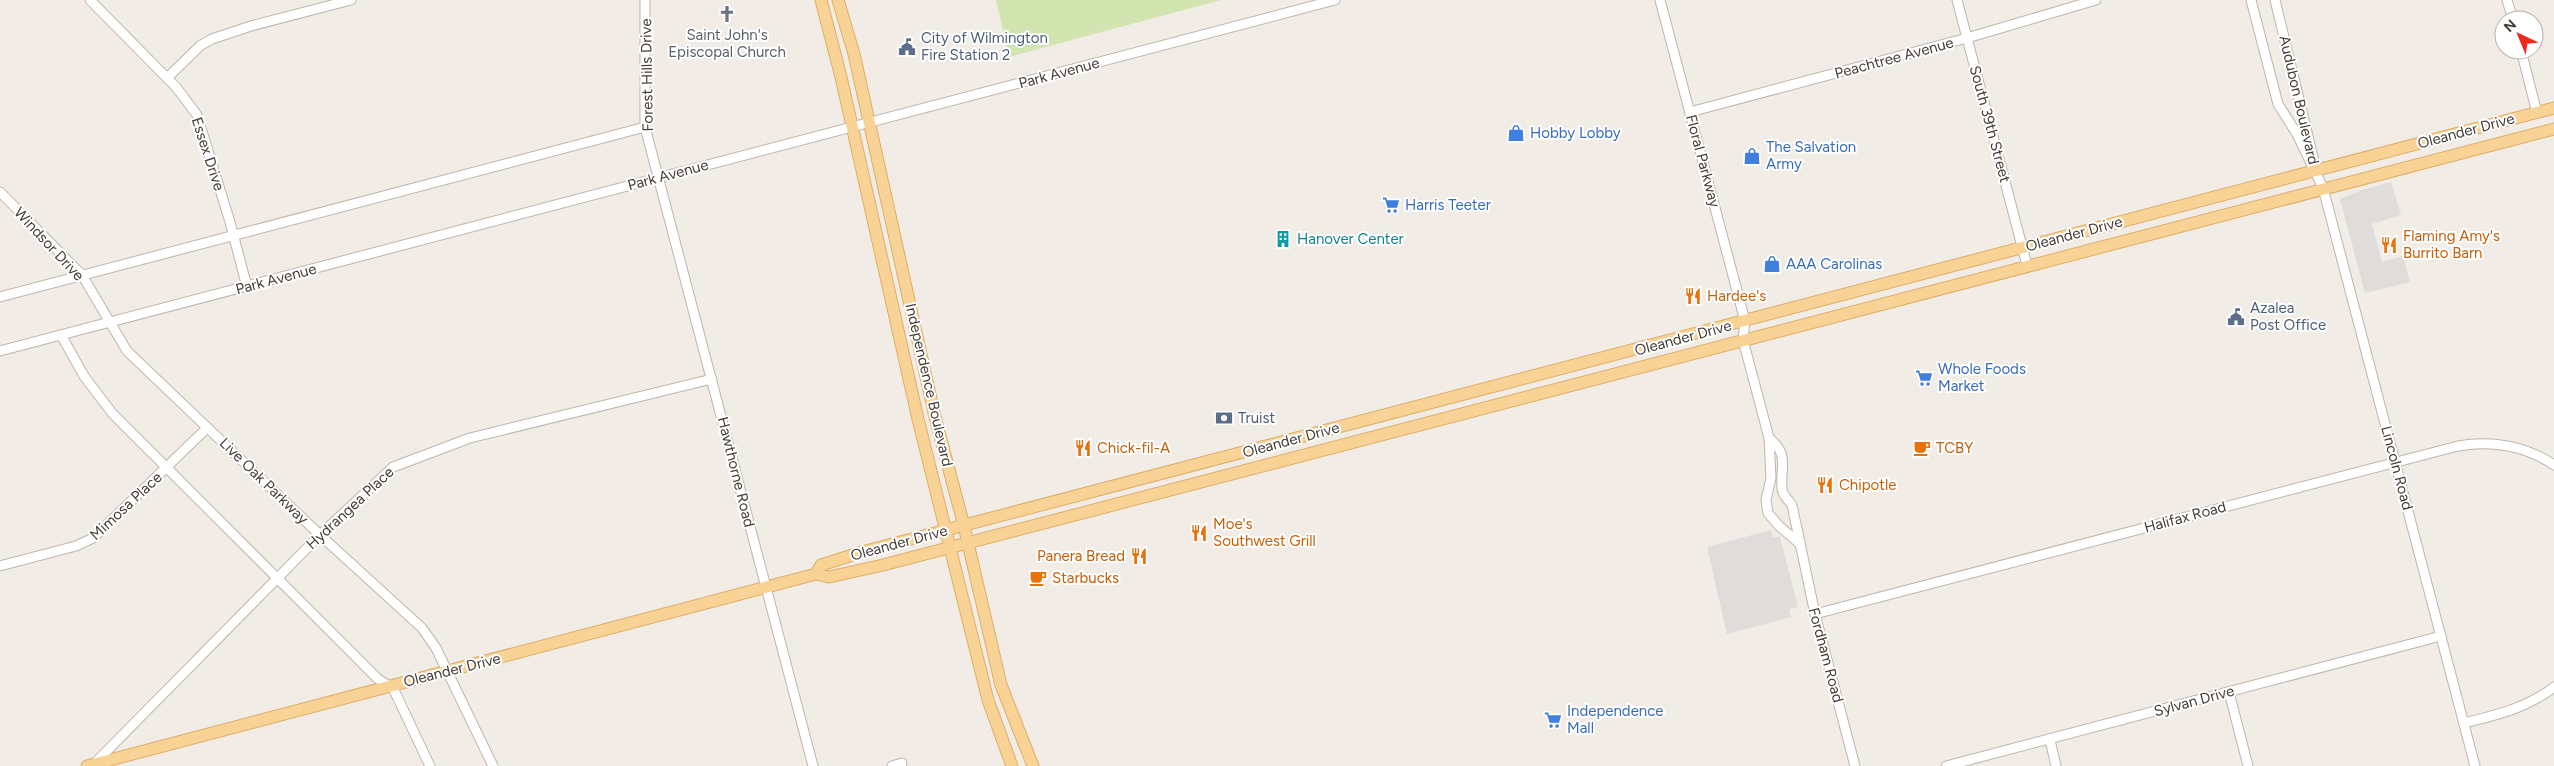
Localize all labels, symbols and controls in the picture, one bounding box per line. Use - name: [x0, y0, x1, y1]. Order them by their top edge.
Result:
- church icon: Saint John's Episcopal Church: [717, 4, 737, 24]
- north arrow: [2494, 10, 2544, 60]
- text: N: [2501, 16, 2520, 36]
- street label: Forest Hills Drive: [637, 18, 657, 132]
- place label: Saint John's Episcopal Church: [668, 26, 786, 61]
- place label: City of Wilmington Fire Station 2: [921, 29, 1048, 64]
- street label: Peachtree Avenue: [1833, 33, 1955, 83]
- street label: Audubon Boulevard: [2275, 34, 2323, 166]
- public building icon: City of Wilmington Fire Station 2: [897, 37, 917, 57]
- street label: Park Avenue: [1017, 54, 1101, 92]
- street label: South 39th Street: [1966, 64, 2014, 185]
- street label: Oleander Drive: [2416, 109, 2516, 153]
- street label: Floral Parkway: [1682, 113, 1724, 210]
- street label: Essex Drive: [188, 115, 228, 193]
- shop icon: Hobby Lobby: [1506, 123, 1526, 143]
- place label: Hobby Lobby: [1530, 124, 1621, 142]
- place label: The Salvation Army: [1766, 138, 1856, 173]
- shop icon: The Salvation Army: [1742, 146, 1762, 166]
- street label: Park Avenue: [626, 156, 710, 194]
- supermarket icon: Harris Teeter: [1381, 195, 1401, 215]
- place label: Harris Teeter: [1405, 196, 1491, 214]
- street label: Windsor Drive: [10, 203, 88, 285]
- street label: Oleander Drive: [2024, 212, 2124, 256]
- place label: Flaming Amy's Burrito Barn: [2403, 227, 2500, 262]
- building icon: Hanover Center: [1273, 229, 1293, 249]
- place label: Hanover Center: [1297, 230, 1404, 248]
- restaurant icon: Flaming Amy's Burrito Barn: [2379, 235, 2399, 255]
- shop icon: AAA Carolinas: [1762, 254, 1782, 274]
- place label: AAA Carolinas: [1786, 255, 1882, 273]
- street label: Park Avenue: [234, 260, 318, 298]
- restaurant icon: Hardee's: [1683, 286, 1703, 306]
- place label: Hardee's: [1707, 287, 1766, 305]
- place label: Azalea Post Office: [2250, 299, 2326, 334]
- street label: Independence Boulevard: [901, 302, 957, 468]
- public building icon: Azalea Post Office: [2226, 307, 2246, 327]
- street label: Oleander Drive: [1633, 316, 1733, 360]
- place label: Whole Foods Market: [1938, 360, 2026, 395]
- supermarket icon: Whole Foods Market: [1914, 368, 1934, 388]
- bank icon: Truist: [1214, 408, 1234, 428]
- place label: Truist: [1238, 409, 1275, 427]
- street label: Hawthorne Road: [714, 415, 758, 529]
- street label: Oleander Drive: [1241, 418, 1341, 462]
- street label: Lincoln Road: [2377, 424, 2417, 512]
- street label: Live Oak Parkway: [216, 434, 312, 528]
- restaurant icon: Chick-fil-A: [1073, 438, 1093, 458]
- cafe icon: TCBY: [1912, 438, 1932, 458]
- place label: Chick-fil-A: [1097, 439, 1170, 457]
- place label: TCBY: [1936, 439, 1973, 457]
- street label: Hydrangea Place: [302, 463, 398, 553]
- street label: Mimosa Place: [86, 468, 166, 544]
- restaurant icon: Chipotle: [1815, 475, 1835, 495]
- place label: Chipotle: [1839, 476, 1896, 494]
- street label: Halifax Road: [2142, 497, 2228, 537]
- place label: Moe's Southwest Grill: [1213, 515, 1316, 550]
- street label: Oleander Drive: [849, 521, 949, 565]
- restaurant icon: Moe's Southwest Grill: [1189, 523, 1209, 543]
- restaurant icon: Panera Bread: [1129, 546, 1149, 566]
- place label: Panera Bread: [1037, 547, 1125, 565]
- cafe icon: Starbucks: [1028, 568, 1048, 588]
- place label: Starbucks: [1052, 569, 1119, 587]
- street label: Fordham Road: [1805, 606, 1847, 704]
- street label: Oleander Drive: [402, 649, 502, 691]
- street label: Sylvan Drive: [2152, 682, 2236, 720]
- place label: Independence Mall: [1567, 702, 1664, 737]
- supermarket icon: Independence Mall: [1543, 710, 1563, 730]

